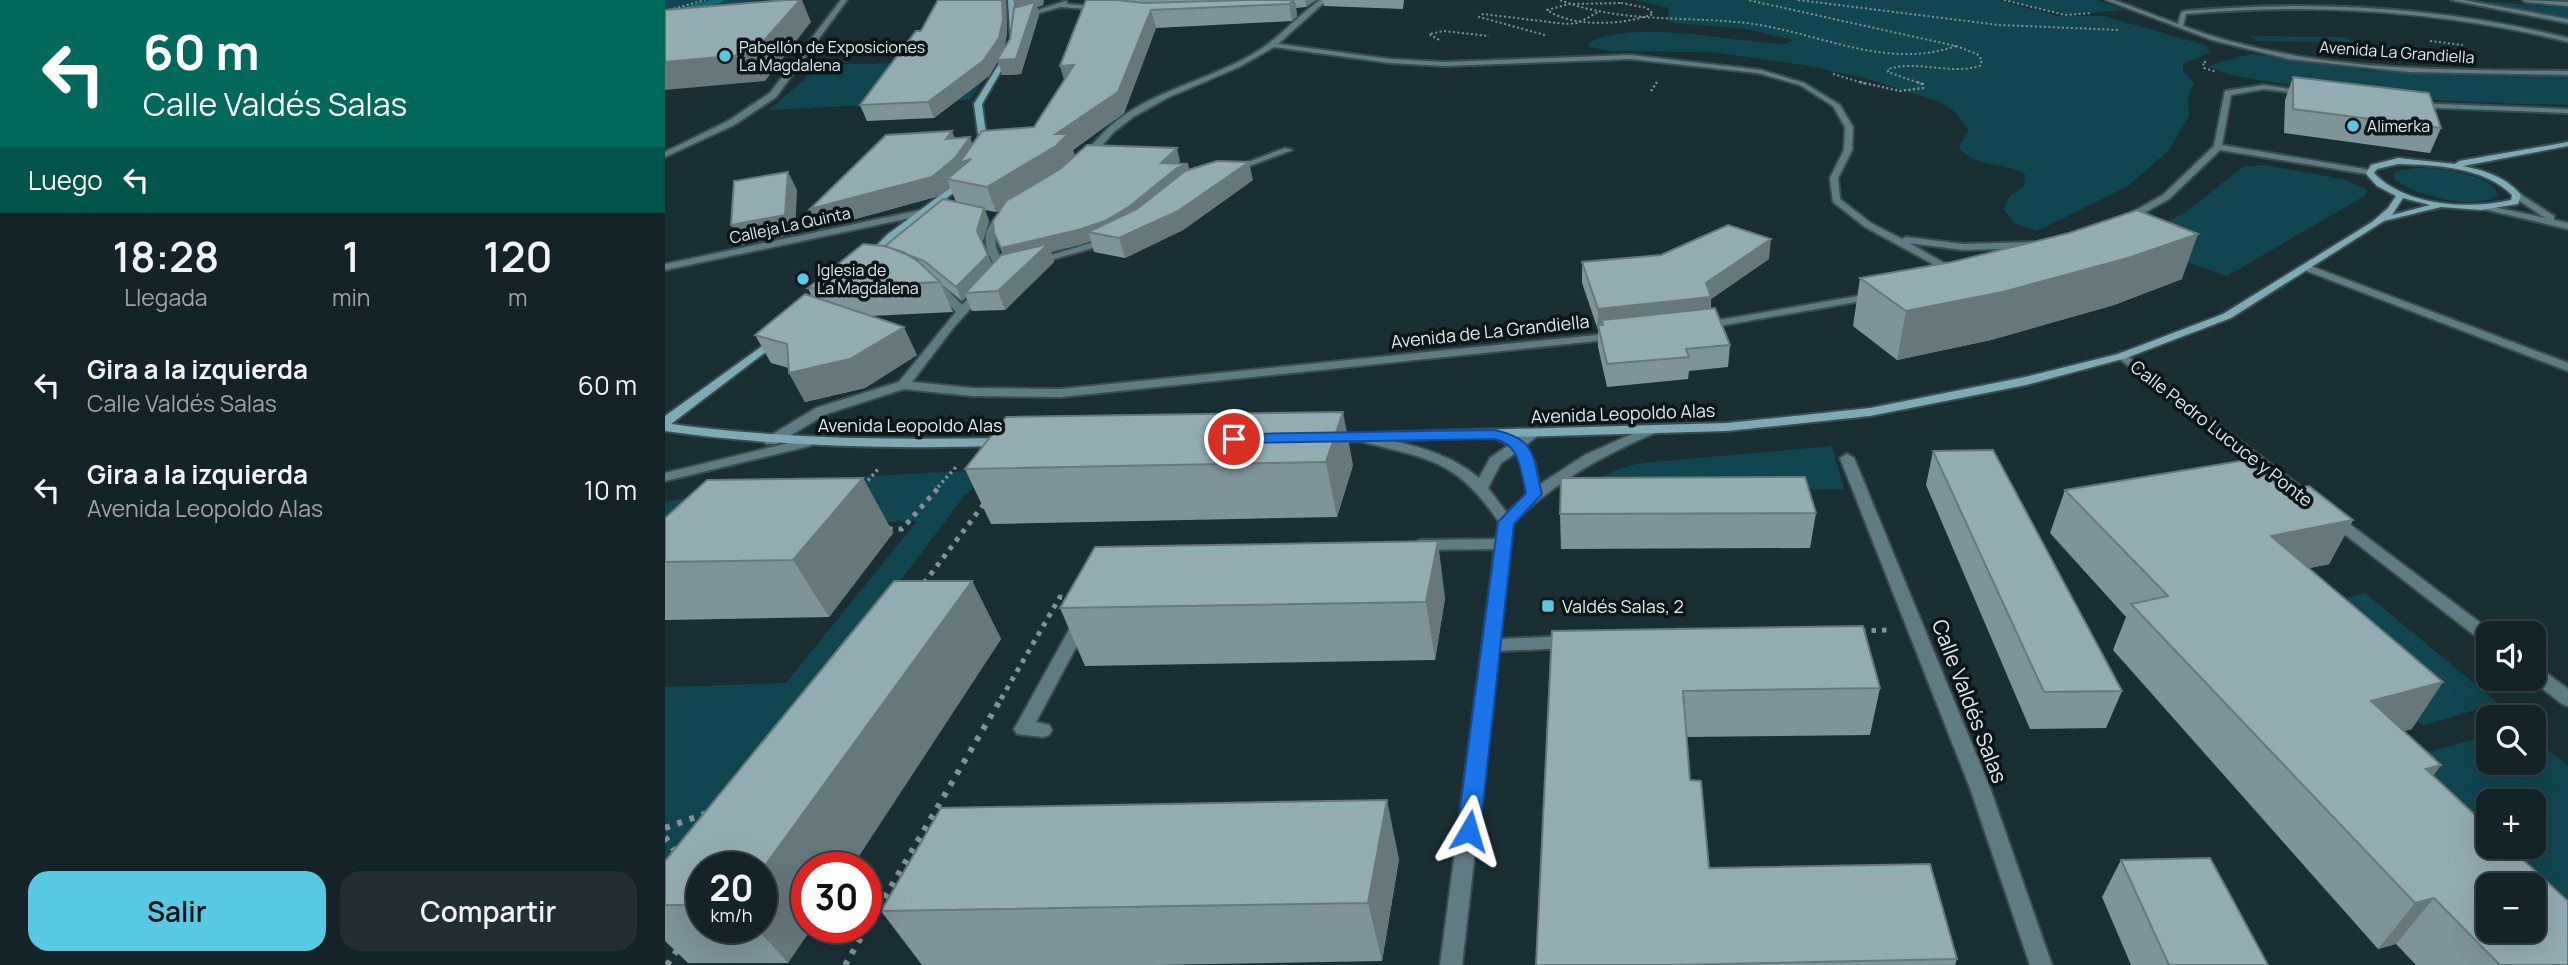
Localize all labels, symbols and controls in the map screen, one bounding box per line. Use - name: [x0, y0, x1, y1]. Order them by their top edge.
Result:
- text: 60 m: [143, 18, 260, 85]
- icon: left: [28, 28, 119, 119]
- place label: Pabellón de Exposiciones La Magdalena: [739, 36, 925, 76]
- street label: Avenida La Grandiella: [2319, 36, 2475, 68]
- marker: Pabellón de Exposiciones La Magdalena: [717, 48, 733, 64]
- text: Calle Valdés Salas: [143, 82, 407, 126]
- place label: Alimerka: [2367, 115, 2430, 137]
- marker: Alimerka: [2345, 118, 2361, 134]
- icon: left: [117, 161, 155, 199]
- text: Luego: [28, 162, 103, 198]
- street label: Calleja La Quinta: [727, 201, 853, 249]
- text: 18:28: [113, 227, 219, 285]
- text: 1: [342, 227, 360, 285]
- text: 120: [483, 227, 552, 285]
- place label: Iglesia de La Magdalena: [817, 259, 919, 299]
- marker: Iglesia de La Magdalena: [795, 271, 811, 287]
- text: Llegada: [124, 281, 208, 313]
- text: min: [332, 281, 370, 313]
- text: m: [508, 281, 527, 313]
- street label: Avenida de La Grandiella: [1389, 309, 1591, 353]
- text: Gira a la izquierda: [87, 351, 308, 387]
- street label: Calle Pedro Lucuce y Ponte: [2126, 354, 2318, 512]
- icon: left: [28, 366, 66, 404]
- text: 60 m: [578, 367, 637, 403]
- text: Calle Valdés Salas: [87, 387, 277, 419]
- street label: Avenida Leopoldo Alas: [1530, 398, 1716, 428]
- pin: [1204, 409, 1264, 469]
- street label: Avenida Leopoldo Alas: [818, 413, 1002, 437]
- icon: arrive: [1215, 420, 1253, 458]
- text: Gira a la izquierda: [87, 456, 308, 492]
- icon: left: [28, 471, 66, 509]
- text: 10 m: [584, 472, 637, 508]
- text: Avenida Leopoldo Alas: [87, 492, 323, 524]
- place label: Valdés Salas, 2: [1562, 594, 1684, 618]
- marker: Valdés Salas, 2: [1540, 598, 1556, 614]
- street label: Calle Valdés Salas: [1926, 615, 2014, 787]
- map controls: [2476, 621, 2546, 943]
- button: sound: [2476, 621, 2546, 691]
- button: search: [2476, 705, 2546, 775]
- button: +: [2476, 789, 2546, 859]
- position arrow: [1432, 794, 1506, 868]
- speed limit sign: 30: [791, 852, 882, 943]
- text: 20: [710, 864, 753, 912]
- button: Salir: [28, 871, 326, 951]
- button: Compartir: [340, 871, 637, 951]
- button: −: [2476, 873, 2546, 943]
- text: km/h: [711, 903, 752, 927]

